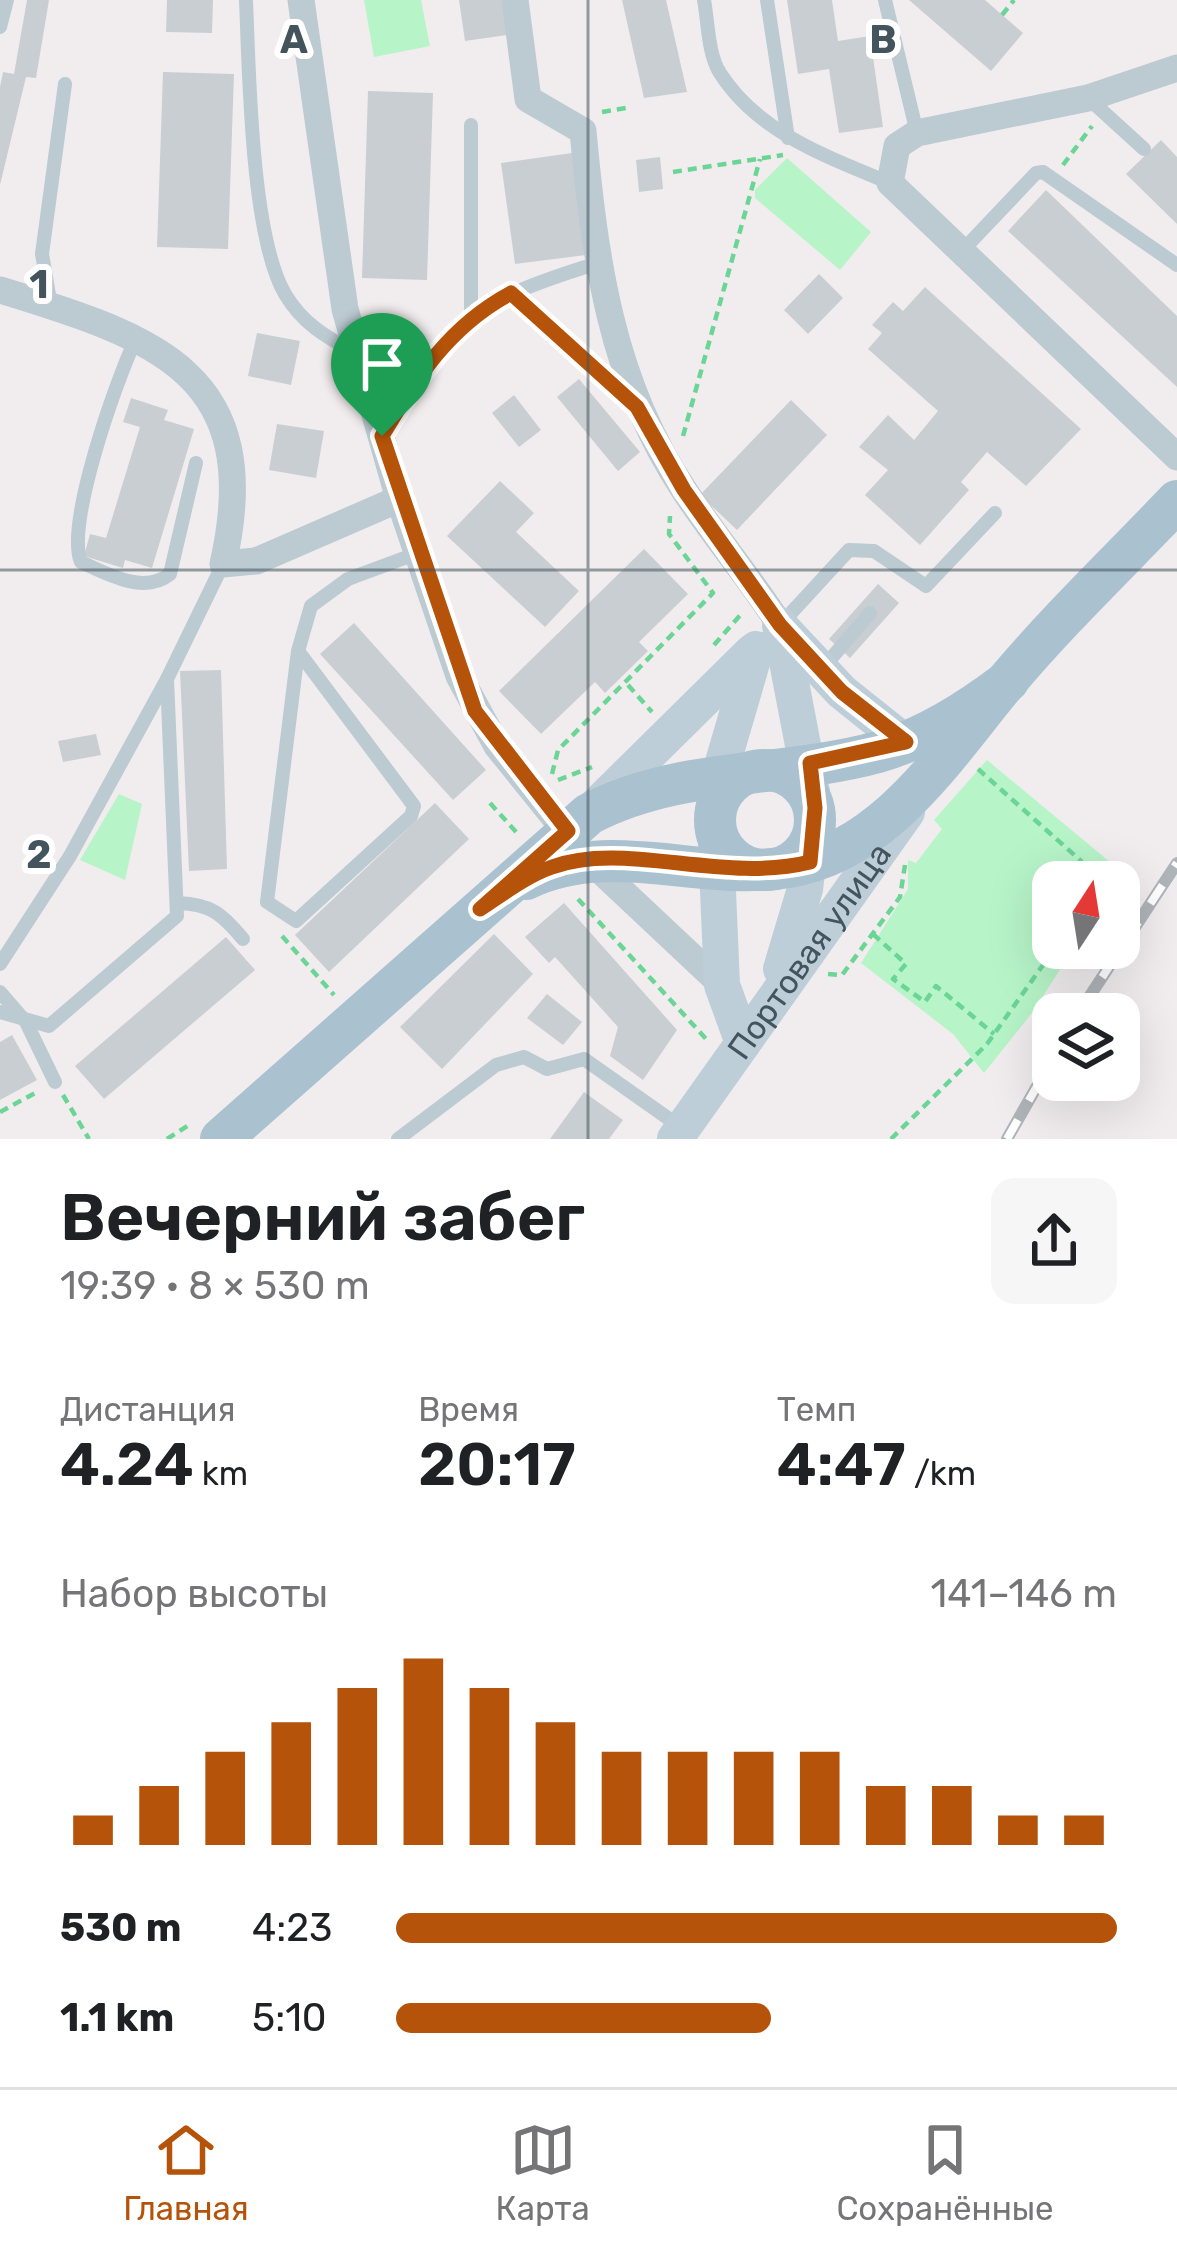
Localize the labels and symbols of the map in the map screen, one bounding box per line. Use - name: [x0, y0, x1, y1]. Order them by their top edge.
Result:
- text: A: [280, 17, 308, 63]
- text: B: [869, 17, 897, 63]
- text: 1: [29, 262, 49, 308]
- pin: [331, 313, 433, 436]
- text: 2: [26, 832, 52, 878]
- street label: Портовая улица: [719, 835, 899, 1066]
- north arrow: [1032, 861, 1140, 969]

